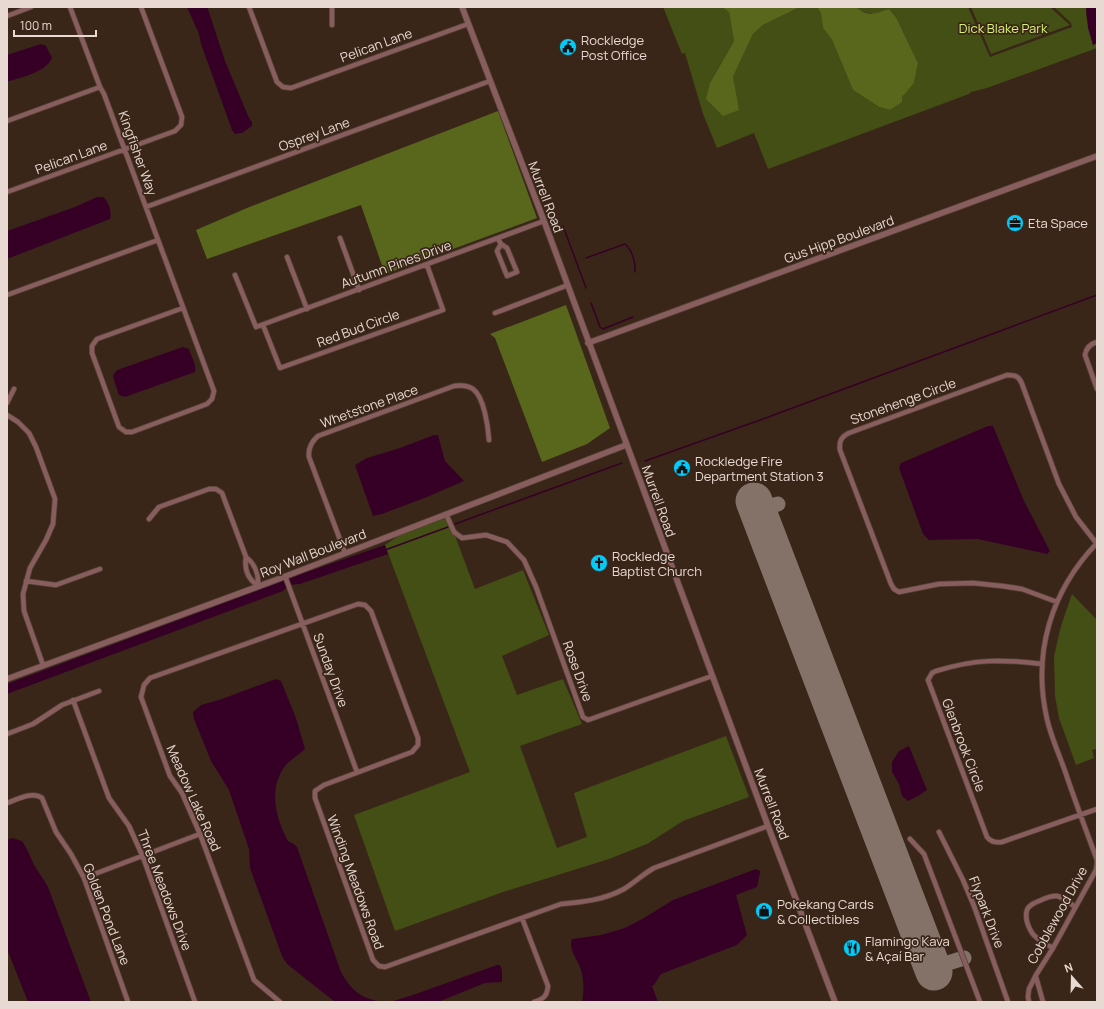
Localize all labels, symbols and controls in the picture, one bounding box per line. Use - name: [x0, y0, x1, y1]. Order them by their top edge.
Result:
- scale bar: [14, 12, 96, 38]
- text: 100 m: [20, 17, 52, 34]
- park label: Dick Blake Park: [959, 19, 1048, 37]
- street label: Pelican Lane: [338, 24, 415, 66]
- place label: Rockledge Post Office: [581, 31, 647, 64]
- public building icon: Rockledge Post Office: [558, 37, 578, 57]
- street label: Kingfisher Way: [114, 108, 162, 198]
- street label: Osprey Lane: [276, 113, 352, 155]
- street label: Pelican Lane: [33, 136, 110, 178]
- street label: Murrell Road: [524, 159, 568, 235]
- street label: Gus Hipp Boulevard: [782, 211, 896, 267]
- office icon: Eta Space: [1005, 213, 1025, 233]
- place label: Eta Space: [1028, 214, 1088, 232]
- street label: Autumn Pines Drive: [338, 236, 454, 292]
- street label: Red Bud Circle: [314, 305, 402, 351]
- street label: Stonehenge Circle: [848, 373, 959, 428]
- street label: Whetstone Place: [318, 380, 421, 432]
- place label: Rockledge Fire Department Station 3: [695, 452, 824, 485]
- public building icon: Rockledge Fire Department Station 3: [672, 458, 692, 478]
- street label: Murrell Road: [638, 463, 680, 539]
- street label: Roy Wall Boulevard: [257, 525, 369, 581]
- place label: Rockledge Baptist Church: [612, 547, 702, 580]
- church icon: Rockledge Baptist Church: [589, 553, 609, 573]
- street label: Sunday Drive: [309, 630, 353, 710]
- street label: Rose Drive: [559, 638, 597, 704]
- street label: Glenbrook Circle: [938, 696, 990, 795]
- street label: Meadow Lake Road: [162, 742, 226, 854]
- street label: Murrell Road: [750, 766, 794, 842]
- street label: Winding Meadows Road: [323, 812, 389, 952]
- street label: Three Meadows Drive: [134, 827, 197, 953]
- street label: Golden Pond Lane: [79, 860, 135, 968]
- street label: Cobblewood Drive: [1023, 863, 1091, 967]
- street label: Flypark Drive: [965, 874, 1009, 951]
- place label: Pokekang Cards & Collectibles: [777, 895, 874, 928]
- shop icon: Pokekang Cards & Collectibles: [754, 901, 774, 921]
- place label: Flamingo Kava & Açaí Bar: [865, 932, 950, 965]
- restaurant icon: Flamingo Kava & Açaí Bar: [842, 938, 862, 958]
- north arrow: [1052, 957, 1092, 997]
- text: N: [1062, 959, 1075, 976]

